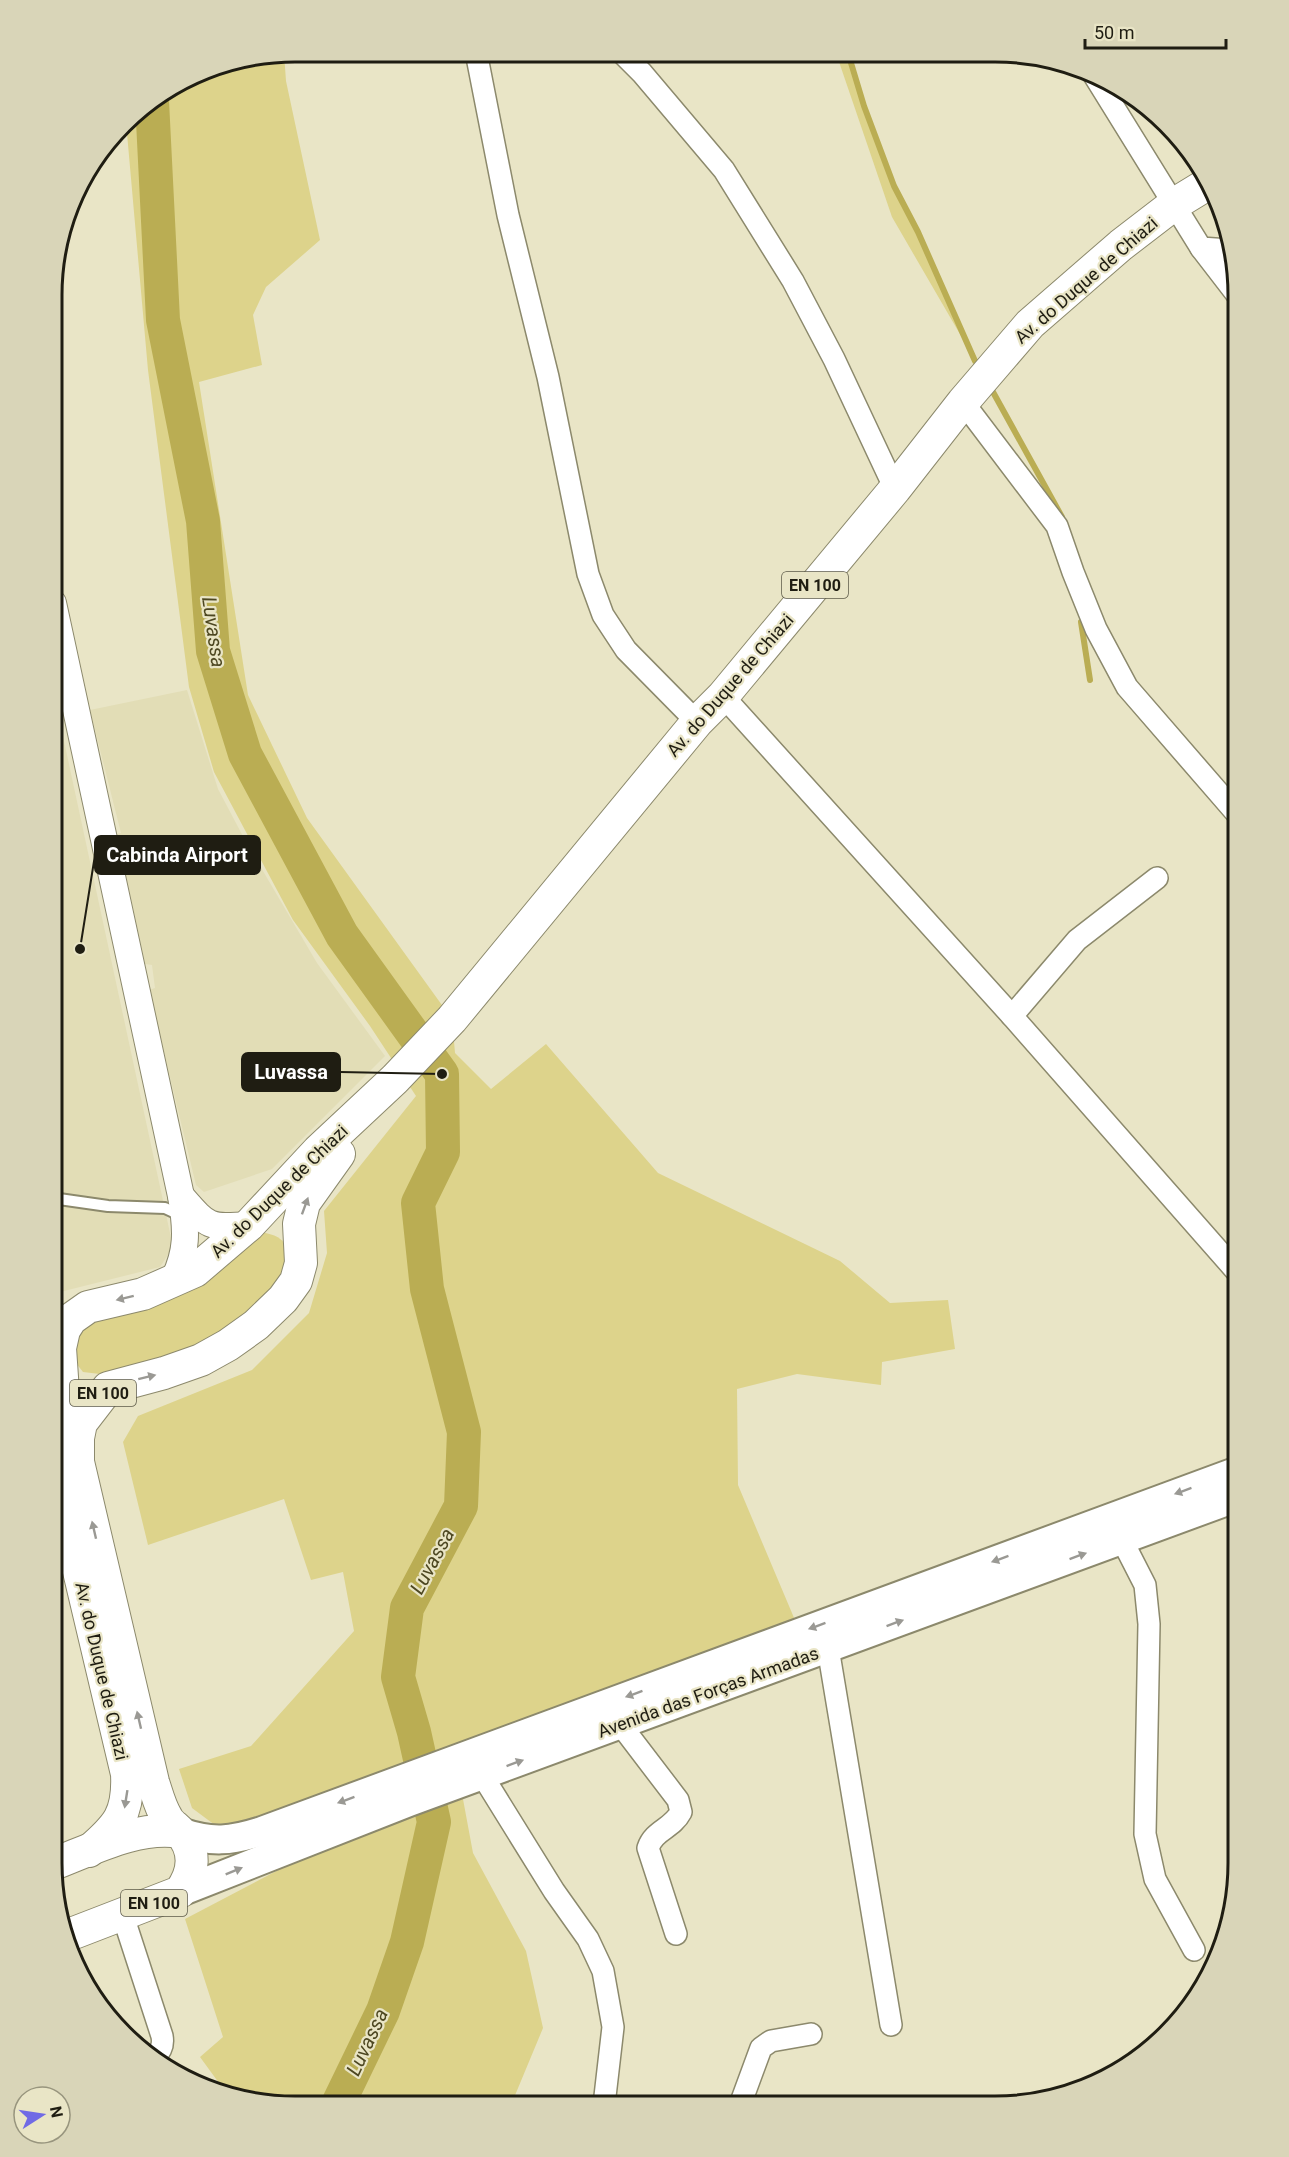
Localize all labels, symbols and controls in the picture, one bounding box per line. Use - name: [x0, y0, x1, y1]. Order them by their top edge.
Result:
- scale bar: [1085, 12, 1226, 50]
- text: 50 m: [1094, 22, 1134, 43]
- street label: Av. do Duque de Chiazi: [1010, 212, 1162, 348]
- road number: EN 100: [782, 572, 848, 598]
- water label: Luvassa: [197, 595, 231, 669]
- street label: Av. do Duque de Chiazi: [662, 609, 798, 761]
- callout: Cabinda Airport: [95, 836, 260, 874]
- text: Cabinda Airport: [106, 843, 248, 867]
- callout: Luvassa: [242, 1053, 340, 1091]
- text: Luvassa: [254, 1060, 328, 1084]
- street label: Av. do Duque de Chiazi: [206, 1120, 352, 1262]
- one-way arrow: [301, 1197, 310, 1215]
- one-way arrow: [116, 1294, 135, 1304]
- one-way arrow: [138, 1372, 157, 1382]
- road number: EN 100: [70, 1380, 136, 1406]
- one-way arrow: [1174, 1487, 1192, 1496]
- one-way arrow: [89, 1521, 99, 1540]
- water label: Luvassa: [405, 1524, 459, 1598]
- one-way arrow: [1069, 1551, 1087, 1561]
- one-way arrow: [991, 1554, 1009, 1564]
- street label: Av. do Duque de Chiazi: [71, 1580, 133, 1762]
- one-way arrow: [886, 1618, 904, 1628]
- one-way arrow: [808, 1622, 826, 1632]
- street label: Avenida das Forças Armadas: [595, 1642, 821, 1742]
- one-way arrow: [625, 1689, 643, 1699]
- one-way arrow: [133, 1711, 143, 1730]
- one-way arrow: [506, 1758, 524, 1768]
- one-way arrow: [121, 1790, 130, 1809]
- one-way arrow: [337, 1796, 355, 1806]
- one-way arrow: [226, 1866, 244, 1876]
- road number: EN 100: [121, 1890, 187, 1916]
- water label: Luvassa: [341, 2005, 393, 2079]
- north arrow: [12, 2085, 72, 2145]
- text: N: [46, 2104, 67, 2119]

